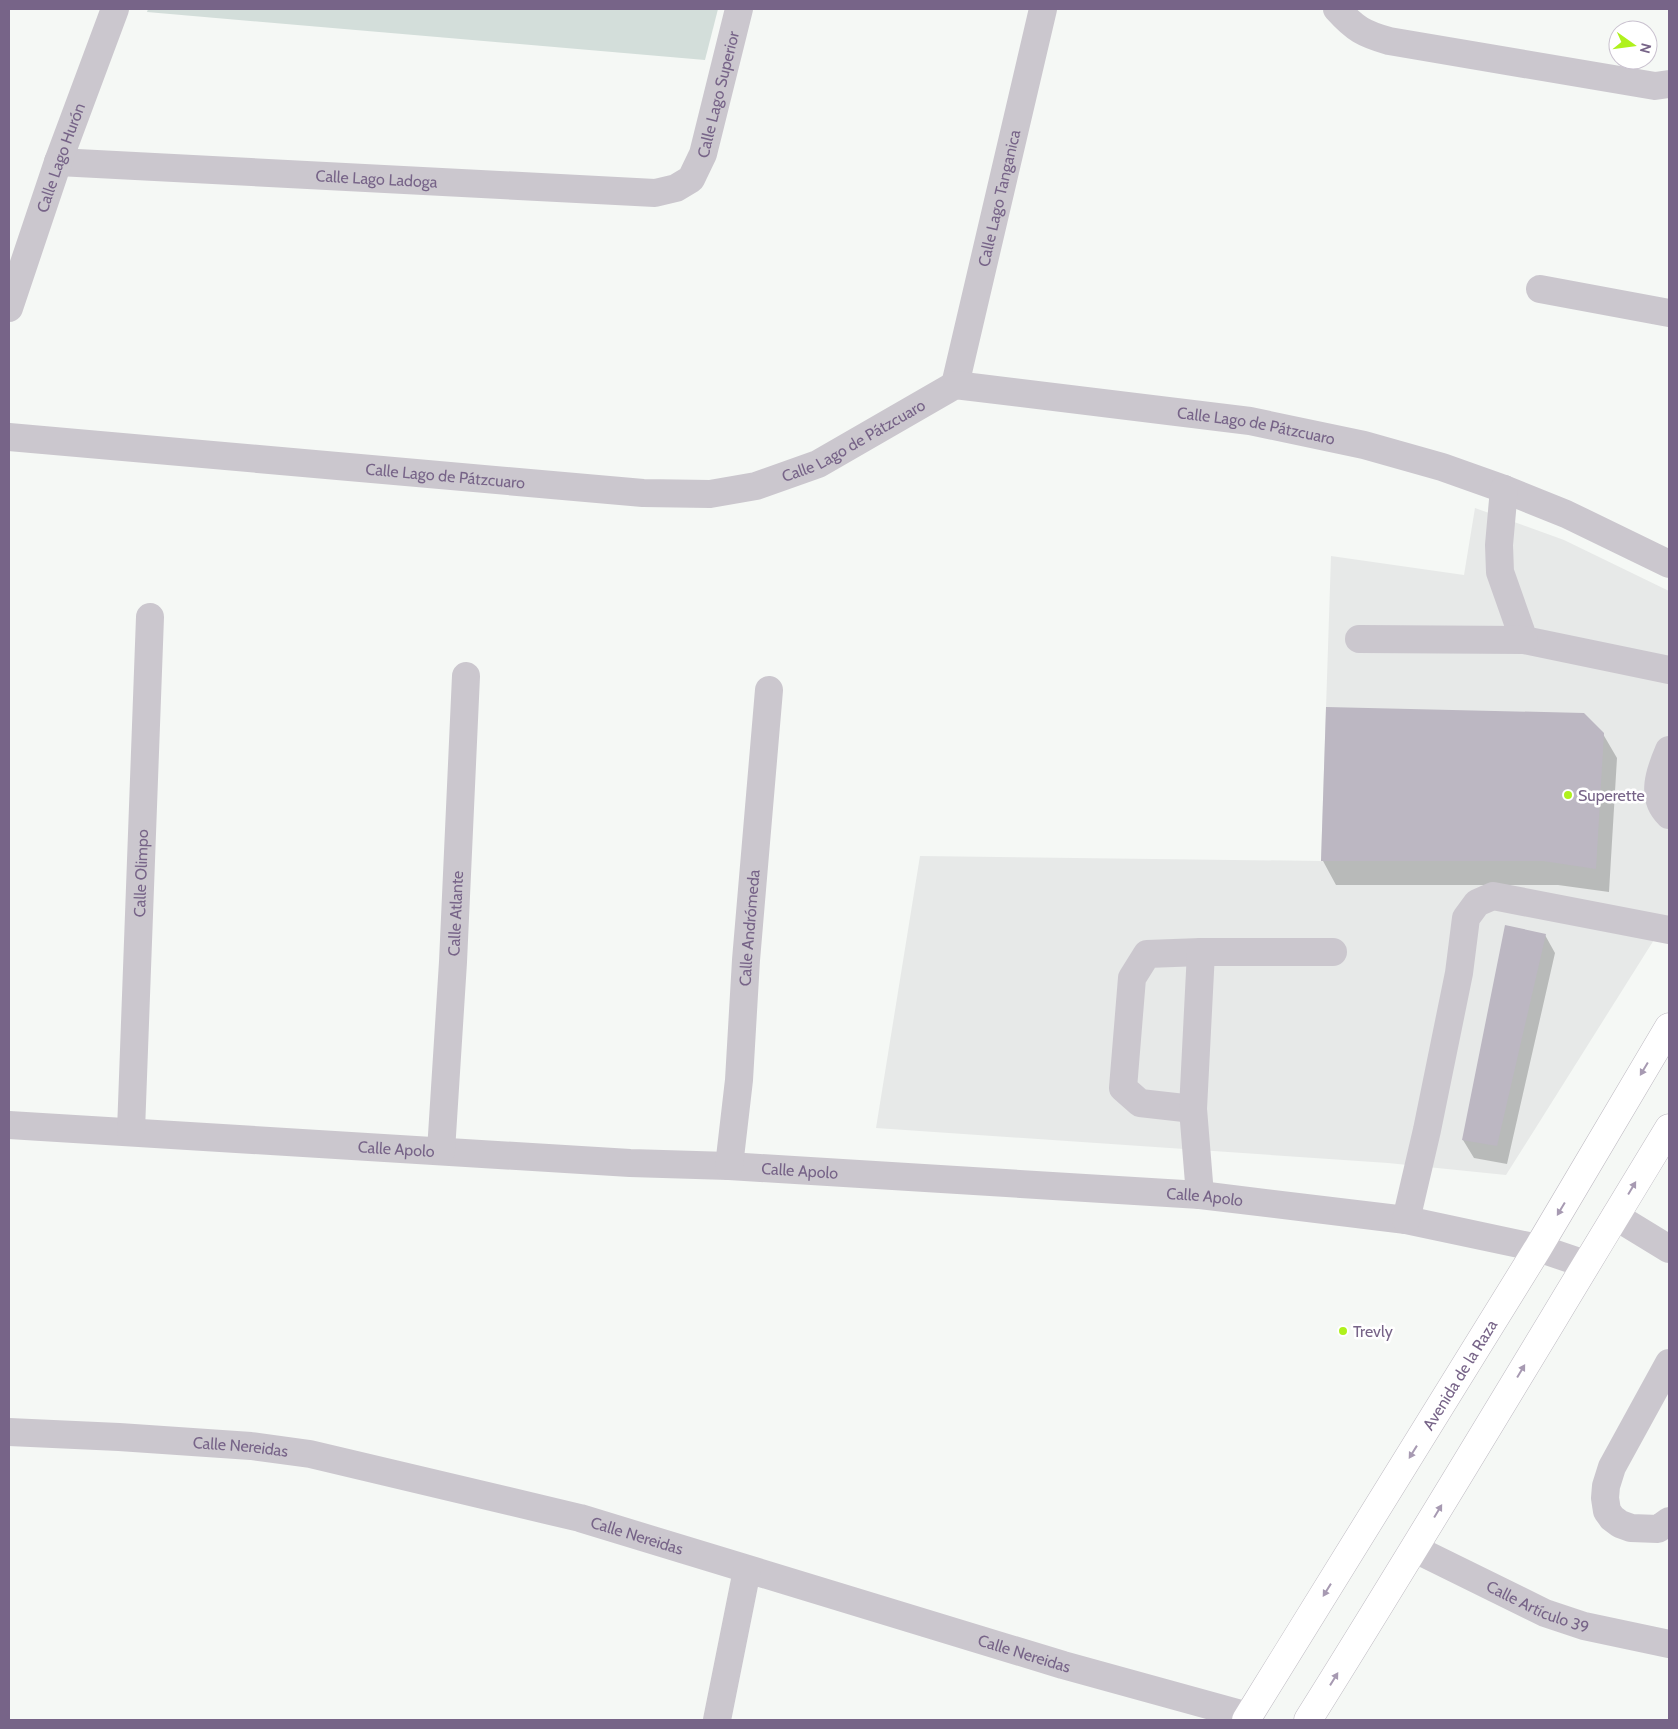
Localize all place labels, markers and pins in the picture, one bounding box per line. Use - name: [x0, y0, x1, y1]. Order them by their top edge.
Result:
- place label: Superette: [1578, 786, 1645, 805]
- marker: Superette: [1562, 789, 1574, 801]
- place label: Trevly: [1353, 1322, 1393, 1341]
- marker: Trevly: [1337, 1325, 1349, 1337]

